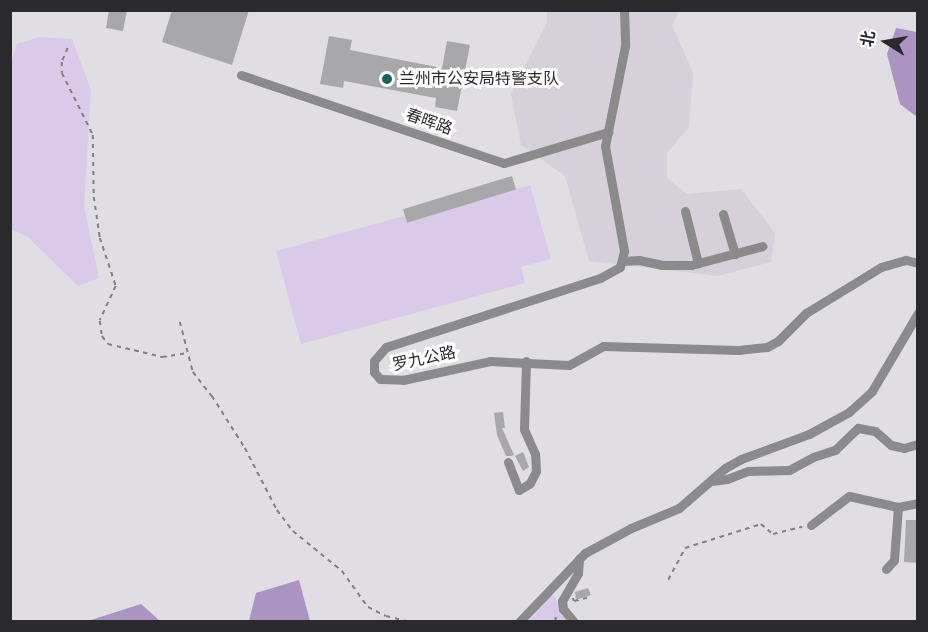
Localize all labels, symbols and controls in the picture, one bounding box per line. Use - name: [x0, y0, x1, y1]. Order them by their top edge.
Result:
- north arrow: [856, 12, 916, 72]
- text: 北: [857, 29, 880, 48]
- place label: 兰州市公安局特警支队: [399, 69, 559, 89]
- marker: 兰州市公安局特警支队: [380, 72, 394, 86]
- street label: 春晖路: [403, 105, 455, 139]
- street label: 罗九公路: [391, 343, 457, 375]

